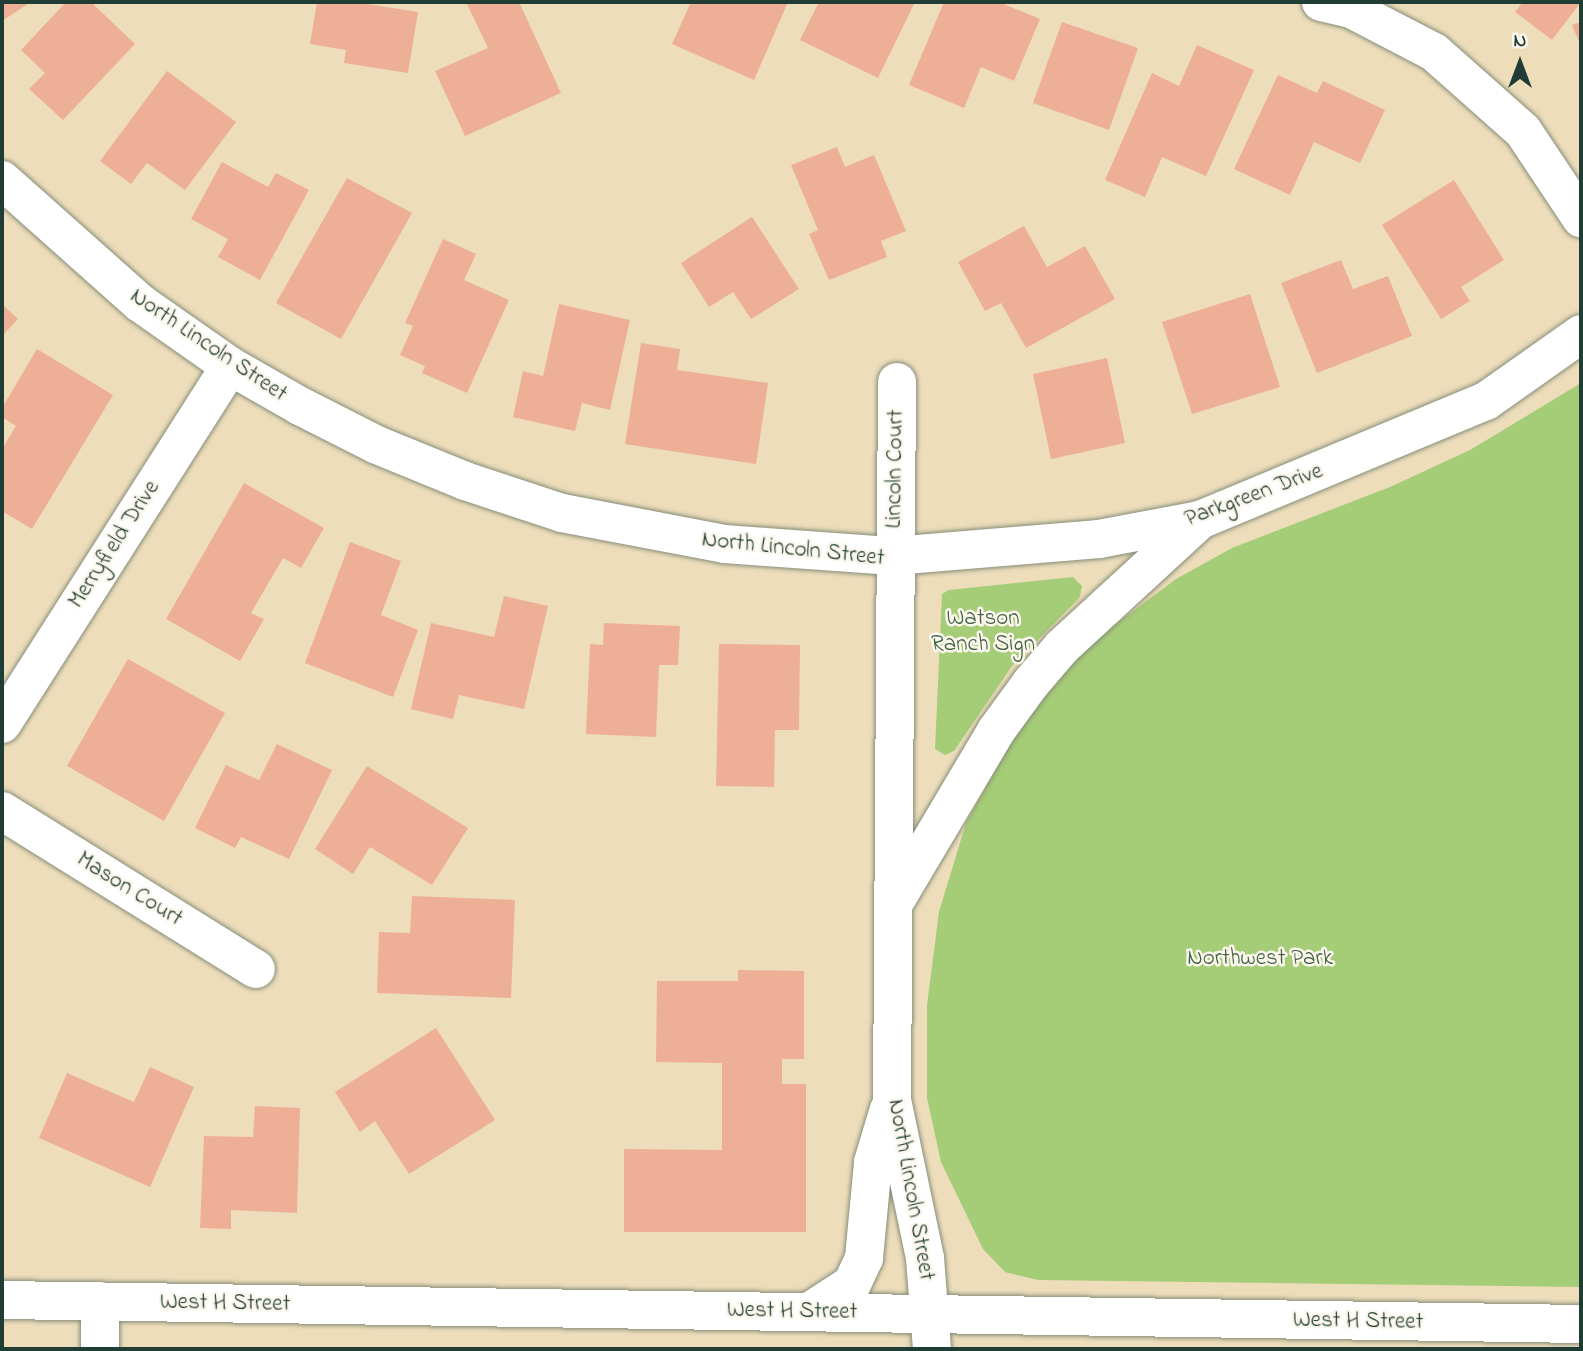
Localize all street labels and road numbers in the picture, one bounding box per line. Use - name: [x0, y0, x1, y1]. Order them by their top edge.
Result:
- street label: North Lincoln Street: [124, 283, 292, 409]
- street label: Lincoln Court: [881, 409, 911, 529]
- street label: Parkgreen Drive: [1181, 458, 1327, 534]
- street label: Merryfield Drive: [63, 476, 167, 614]
- street label: North Lincoln Street: [700, 527, 886, 573]
- street label: Mason Court: [71, 847, 187, 933]
- street label: North Lincoln Street: [880, 1097, 940, 1283]
- street label: West H Street: [160, 1289, 290, 1319]
- street label: West H Street: [727, 1297, 857, 1327]
- street label: West H Street: [1293, 1307, 1423, 1337]

